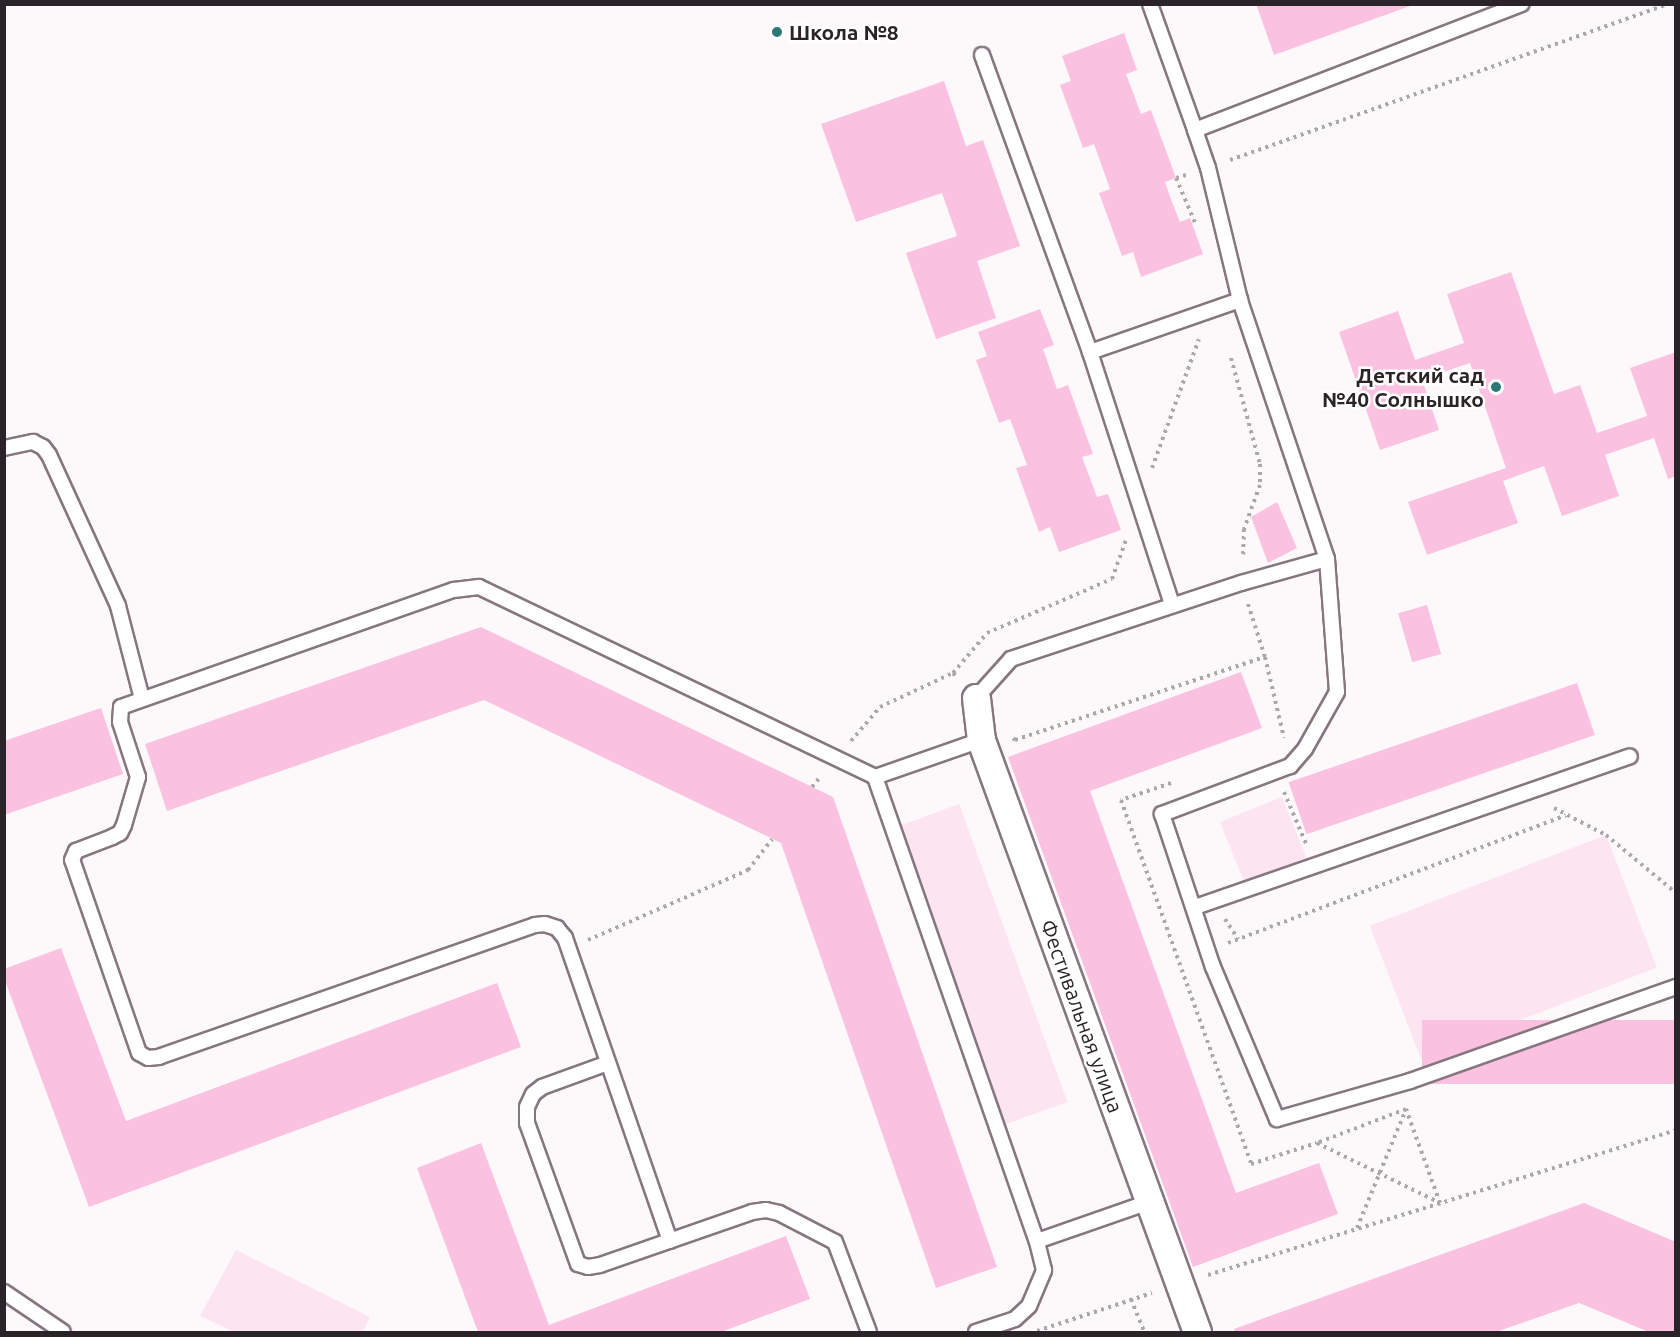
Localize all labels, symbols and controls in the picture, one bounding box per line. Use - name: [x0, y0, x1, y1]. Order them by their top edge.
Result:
- place label: Школа №8: [789, 19, 899, 45]
- marker: Школа №8: [770, 25, 784, 39]
- place label: Детский сад №40 Солнышко: [1322, 362, 1484, 412]
- marker: Детский сад №40 Солнышко: [1489, 380, 1503, 394]
- street label: Фестивальная улица: [1035, 916, 1129, 1116]

